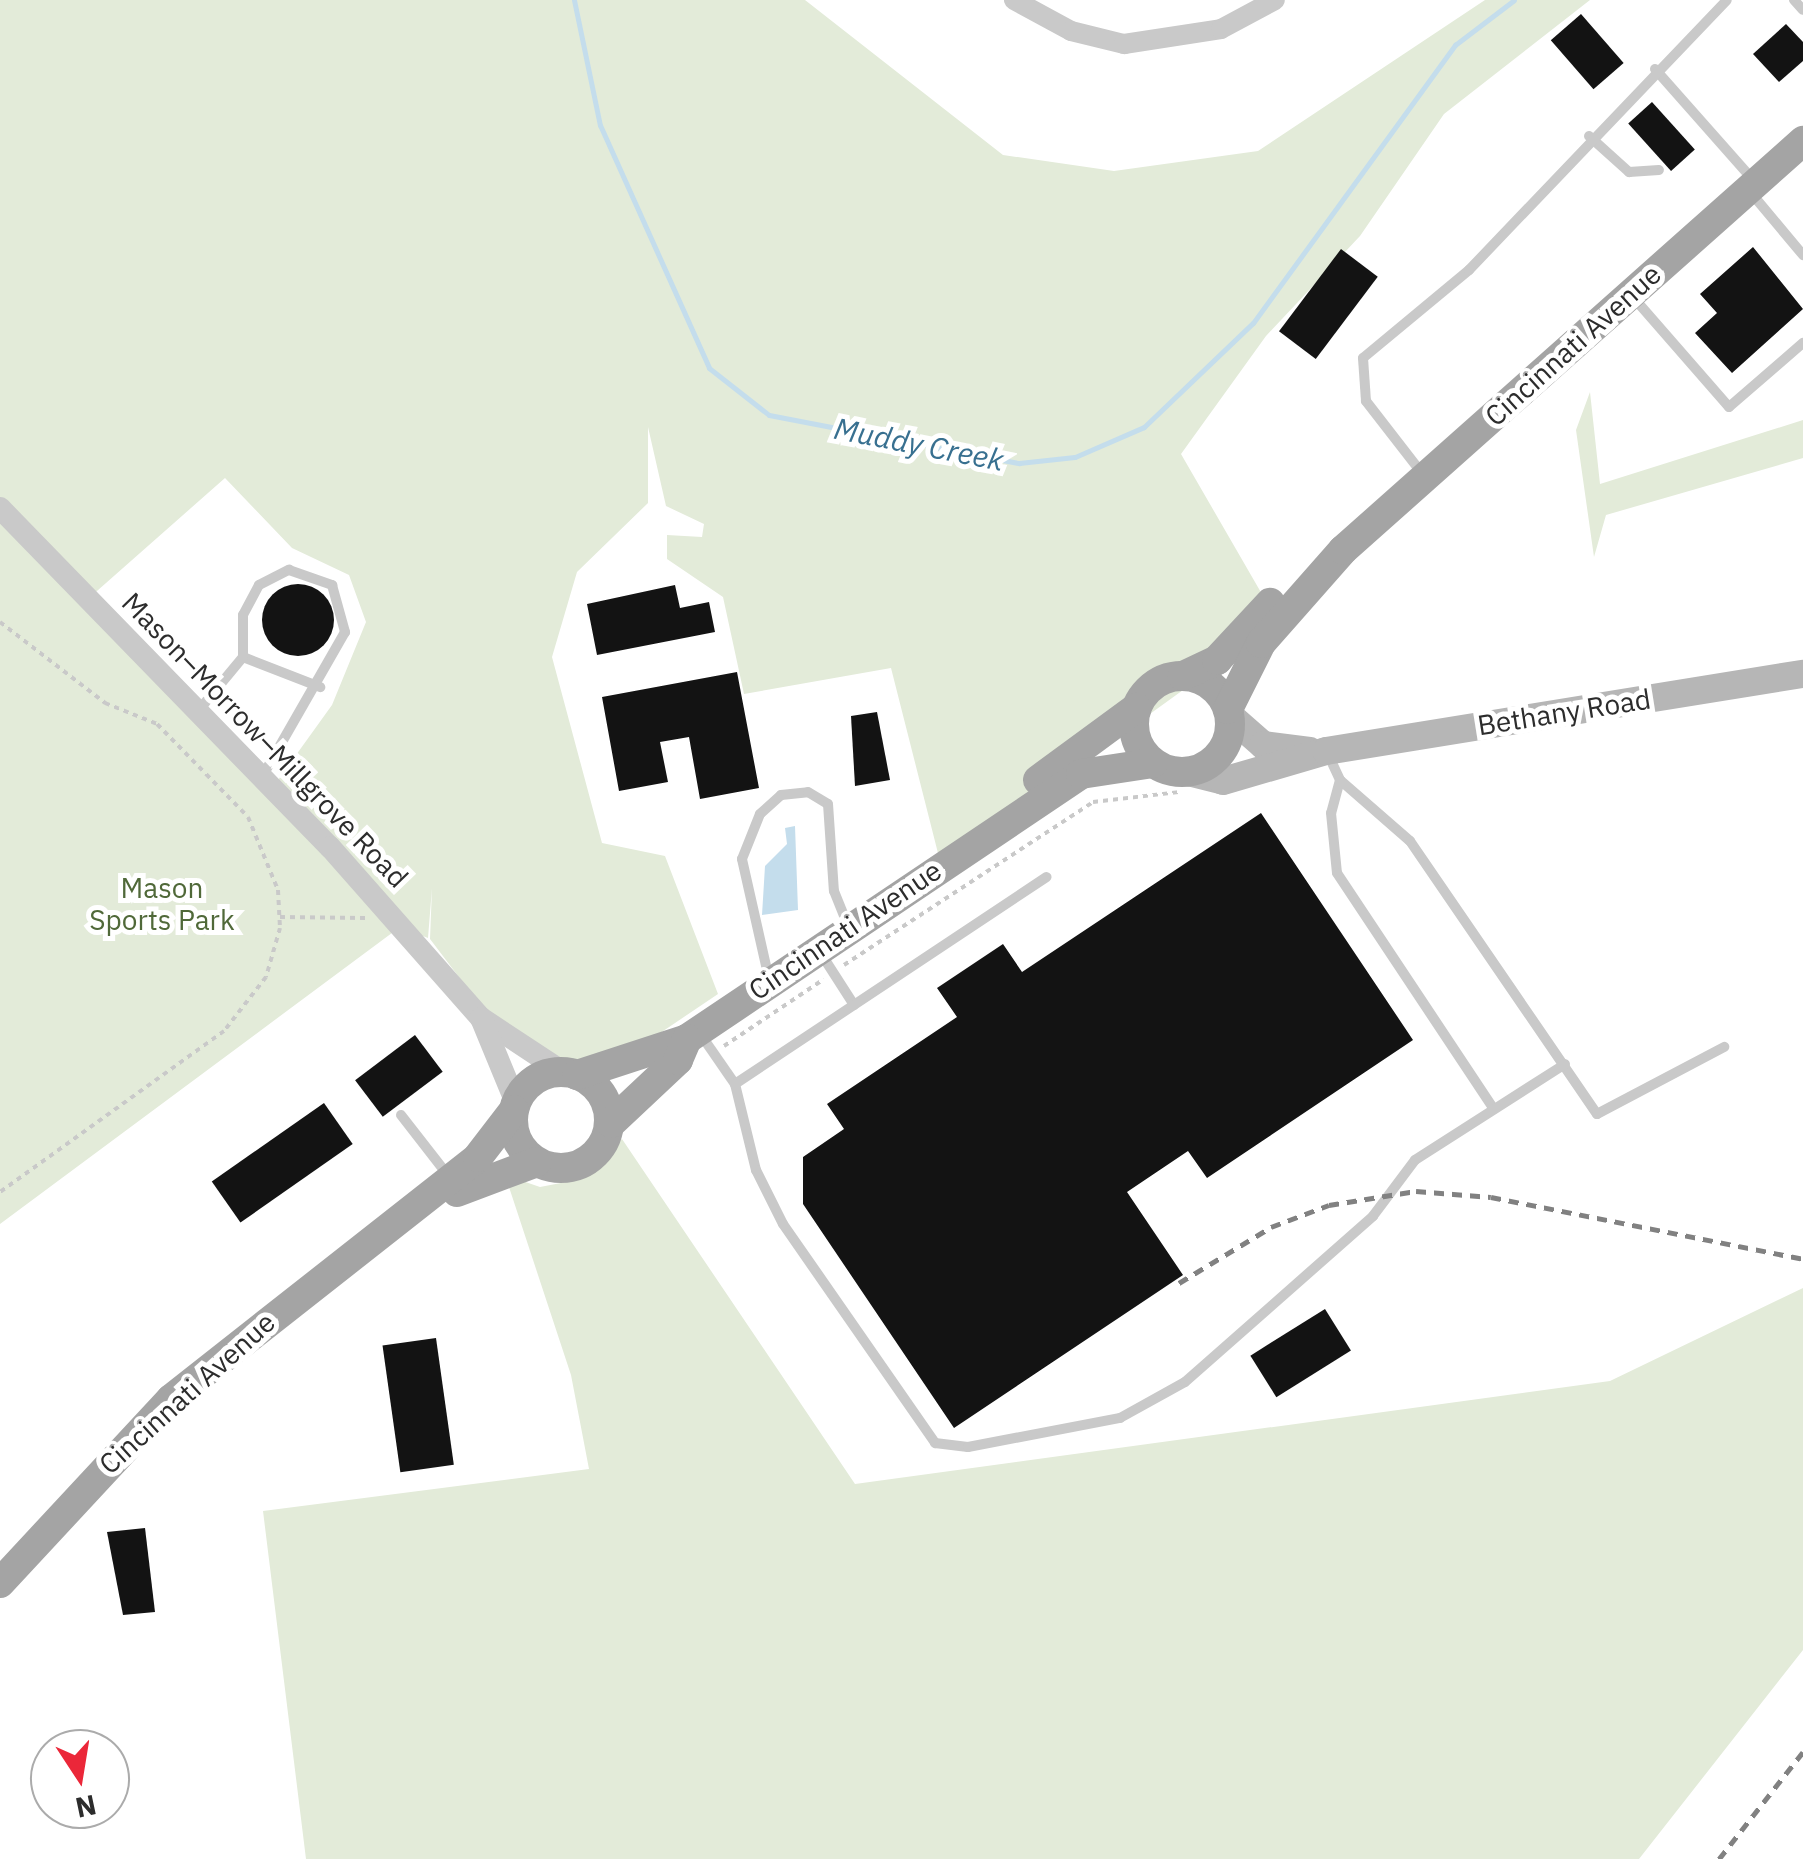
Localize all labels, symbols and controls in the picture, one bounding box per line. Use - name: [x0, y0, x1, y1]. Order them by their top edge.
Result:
- street label: Cincinnati Avenue: [1478, 257, 1668, 433]
- water label: Muddy Creek: [831, 410, 1007, 478]
- street label: Mason–Morrow–Millgrove Road: [115, 586, 415, 894]
- street label: Bethany Road: [1475, 682, 1653, 742]
- street label: Cincinnati Avenue: [742, 853, 948, 1007]
- park label: Mason Sports Park: [89, 871, 235, 937]
- street label: Cincinnati Avenue: [92, 1305, 282, 1481]
- north arrow: [30, 1729, 130, 1829]
- text: N: [72, 1787, 100, 1827]

